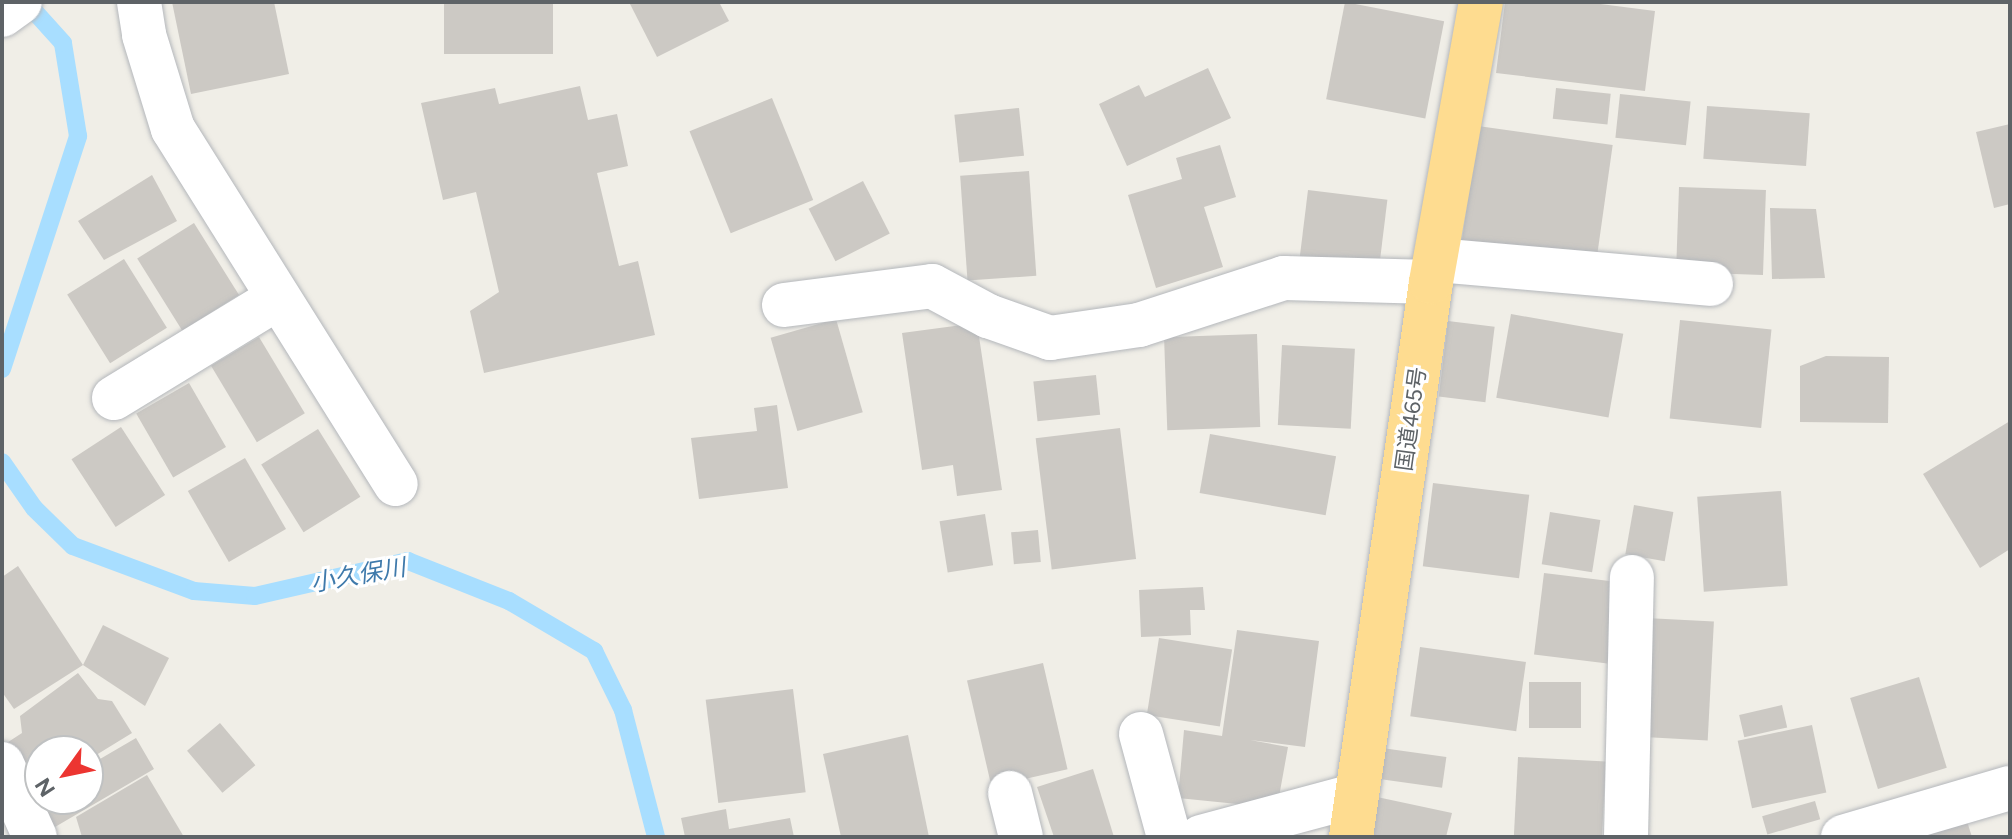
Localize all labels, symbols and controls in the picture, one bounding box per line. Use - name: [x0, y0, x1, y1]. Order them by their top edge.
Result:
- street label: 国道465号: [1391, 365, 1431, 473]
- water label: 小久保川: [308, 552, 408, 598]
- north arrow: [24, 735, 104, 815]
- text: N: [29, 773, 61, 802]

